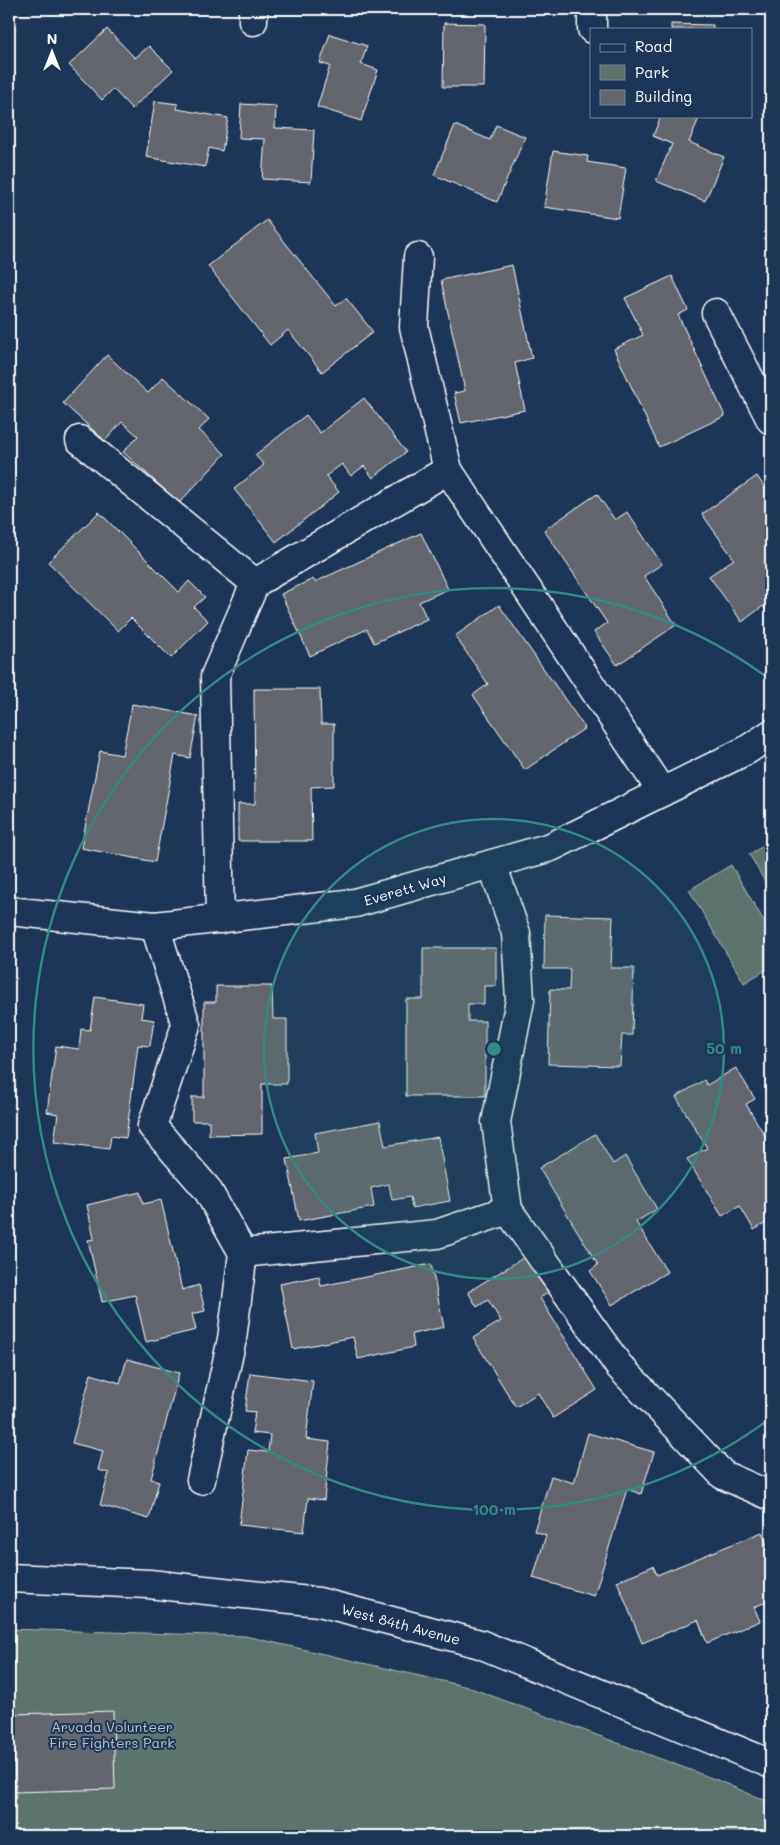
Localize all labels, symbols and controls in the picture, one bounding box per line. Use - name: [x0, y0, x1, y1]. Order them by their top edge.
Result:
- north arrow: [28, 28, 78, 78]
- legend: [590, 28, 752, 118]
- text: N: [47, 29, 57, 48]
- text: Road: [635, 36, 672, 56]
- text: Park: [635, 62, 669, 82]
- text: Building: [635, 86, 692, 106]
- street label: Everett Way: [362, 868, 448, 910]
- text: 50 m: [706, 1038, 742, 1058]
- centre of rings: [485, 1040, 503, 1058]
- text: 100 m: [472, 1499, 516, 1519]
- street label: West 84th Avenue: [340, 1599, 462, 1649]
- park label: Arvada Volunteer Fire Fighters Park: [49, 1717, 175, 1752]

